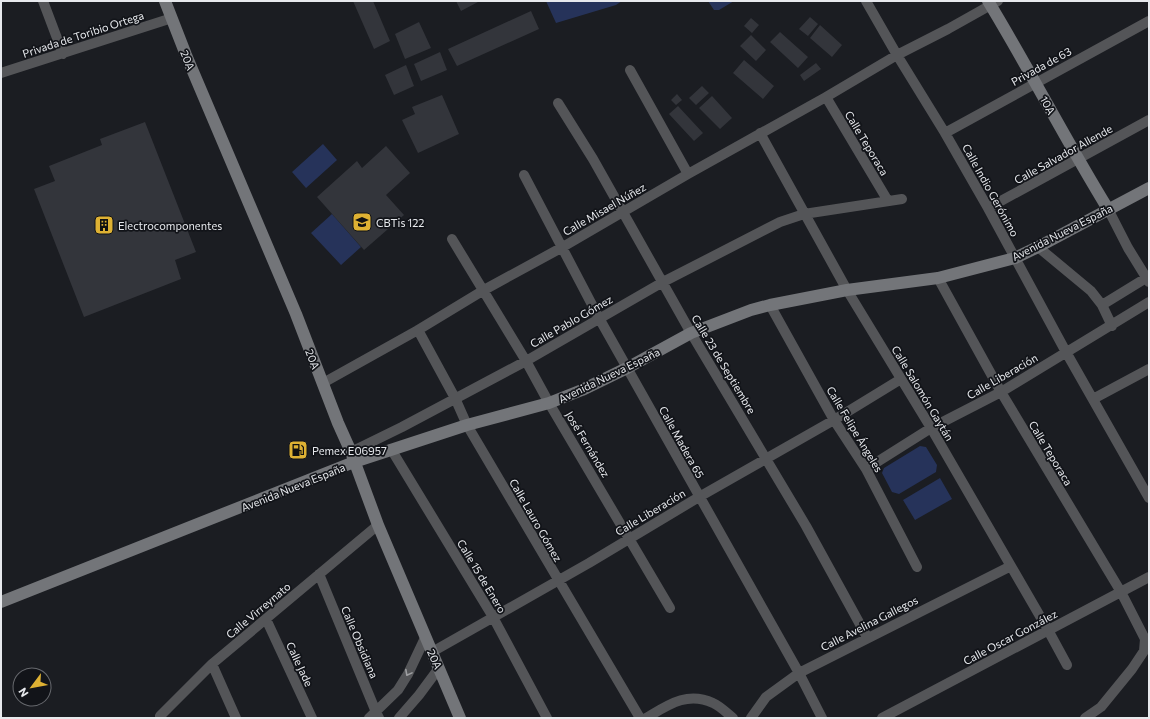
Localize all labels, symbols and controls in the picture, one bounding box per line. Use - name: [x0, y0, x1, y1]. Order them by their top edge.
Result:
- street label: Privada de Toribio Ortega: [21, 8, 145, 60]
- street label: Privada de 63: [1009, 44, 1073, 88]
- street label: 20A: [178, 48, 198, 72]
- street label: 10A: [1038, 93, 1058, 117]
- street label: Calle Teporaca: [843, 108, 891, 178]
- street label: Calle Salvador Allende: [1012, 122, 1114, 186]
- street label: Calle Indio Gerónimo: [960, 141, 1022, 239]
- street label: Calle Misael Núñez: [560, 180, 648, 238]
- street label: Avenida Nueva España: [1010, 201, 1114, 263]
- school or university icon: CBTis 122: [351, 211, 373, 233]
- building icon: Electrocomponentes: [93, 214, 115, 236]
- place label: CBTis 122: [376, 216, 424, 229]
- place label: Electrocomponentes: [118, 219, 222, 232]
- street label: Calle Pablo Gómez: [528, 292, 615, 350]
- street label: Calle 23 de Septiembre: [689, 312, 759, 416]
- street label: Calle Salomón Gaytán: [889, 343, 957, 443]
- street label: Avenida Nueva España: [556, 345, 662, 405]
- street label: 20A: [303, 347, 323, 371]
- street label: Calle Liberación: [964, 351, 1040, 401]
- street label: Calle Felipe Ángeles: [824, 383, 887, 474]
- street label: Calle Madera 65: [657, 404, 707, 480]
- street label: José Fernández: [562, 409, 613, 480]
- street label: Calle Teporaca: [1027, 418, 1075, 488]
- fuel station icon: Pemex E06957: [287, 439, 309, 461]
- place label: Pemex E06957: [312, 444, 387, 457]
- street label: Avenida Nueva España: [239, 460, 347, 514]
- street label: Calle Lauro Gómez: [507, 476, 565, 564]
- street label: Calle Liberación: [613, 486, 687, 538]
- street label: Calle 15 de Enero: [455, 537, 509, 616]
- street label: Calle Virreynato: [223, 579, 293, 641]
- street label: Calle Avelina Gallegos: [818, 593, 920, 653]
- street label: Calle Obsidiana: [339, 604, 381, 680]
- street label: Calle Oscar González: [961, 606, 1060, 667]
- street label: Calle Jade: [283, 640, 316, 689]
- street label: 20A: [425, 647, 445, 671]
- north arrow: [12, 667, 52, 707]
- one-way arrow: [405, 669, 413, 676]
- text: N: [15, 686, 31, 700]

